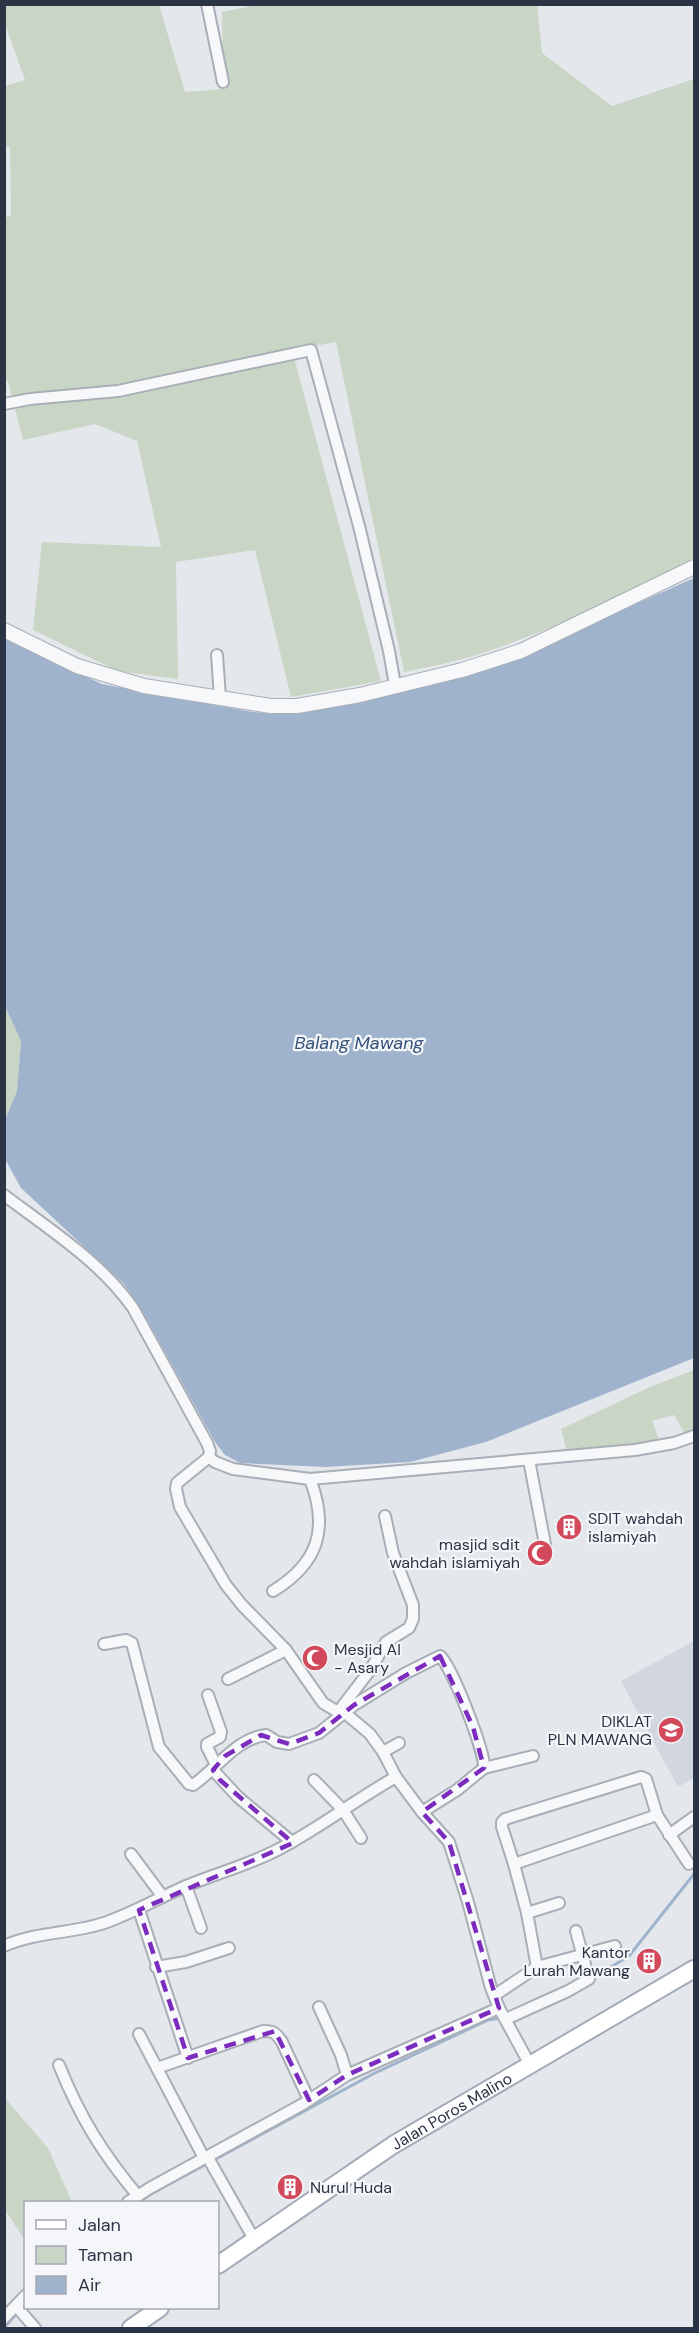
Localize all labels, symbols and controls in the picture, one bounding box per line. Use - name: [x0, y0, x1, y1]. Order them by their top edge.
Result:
- water label: Balang Mawang: [294, 1031, 425, 1055]
- place label: SDIT wahdah islamiyah: [588, 1508, 683, 1547]
- building icon: SDIT wahdah islamiyah: [554, 1512, 584, 1542]
- place label: masjid sdit wahdah islamiyah: [389, 1534, 520, 1573]
- mosque icon: masjid sdit wahdah islamiyah: [525, 1538, 555, 1568]
- place label: Mesjid Al - Asary: [334, 1639, 401, 1678]
- mosque icon: Mesjid Al - Asary: [300, 1643, 330, 1673]
- place label: DIKLAT PLN MAWANG: [548, 1711, 652, 1750]
- school or university icon: DIKLAT PLN MAWANG: [656, 1715, 686, 1745]
- place label: Kantor Lurah Mawang: [524, 1942, 630, 1981]
- building icon: Kantor Lurah Mawang: [634, 1946, 664, 1976]
- street label: Jalan Poros Malino: [388, 2068, 516, 2155]
- building icon: Nurul Huda: [275, 2172, 305, 2202]
- place label: Nurul Huda: [310, 2177, 392, 2198]
- legend: [24, 2201, 219, 2309]
- text: Jalan: [78, 2213, 121, 2237]
- text: Taman: [78, 2243, 133, 2267]
- text: Air: [78, 2273, 101, 2297]

